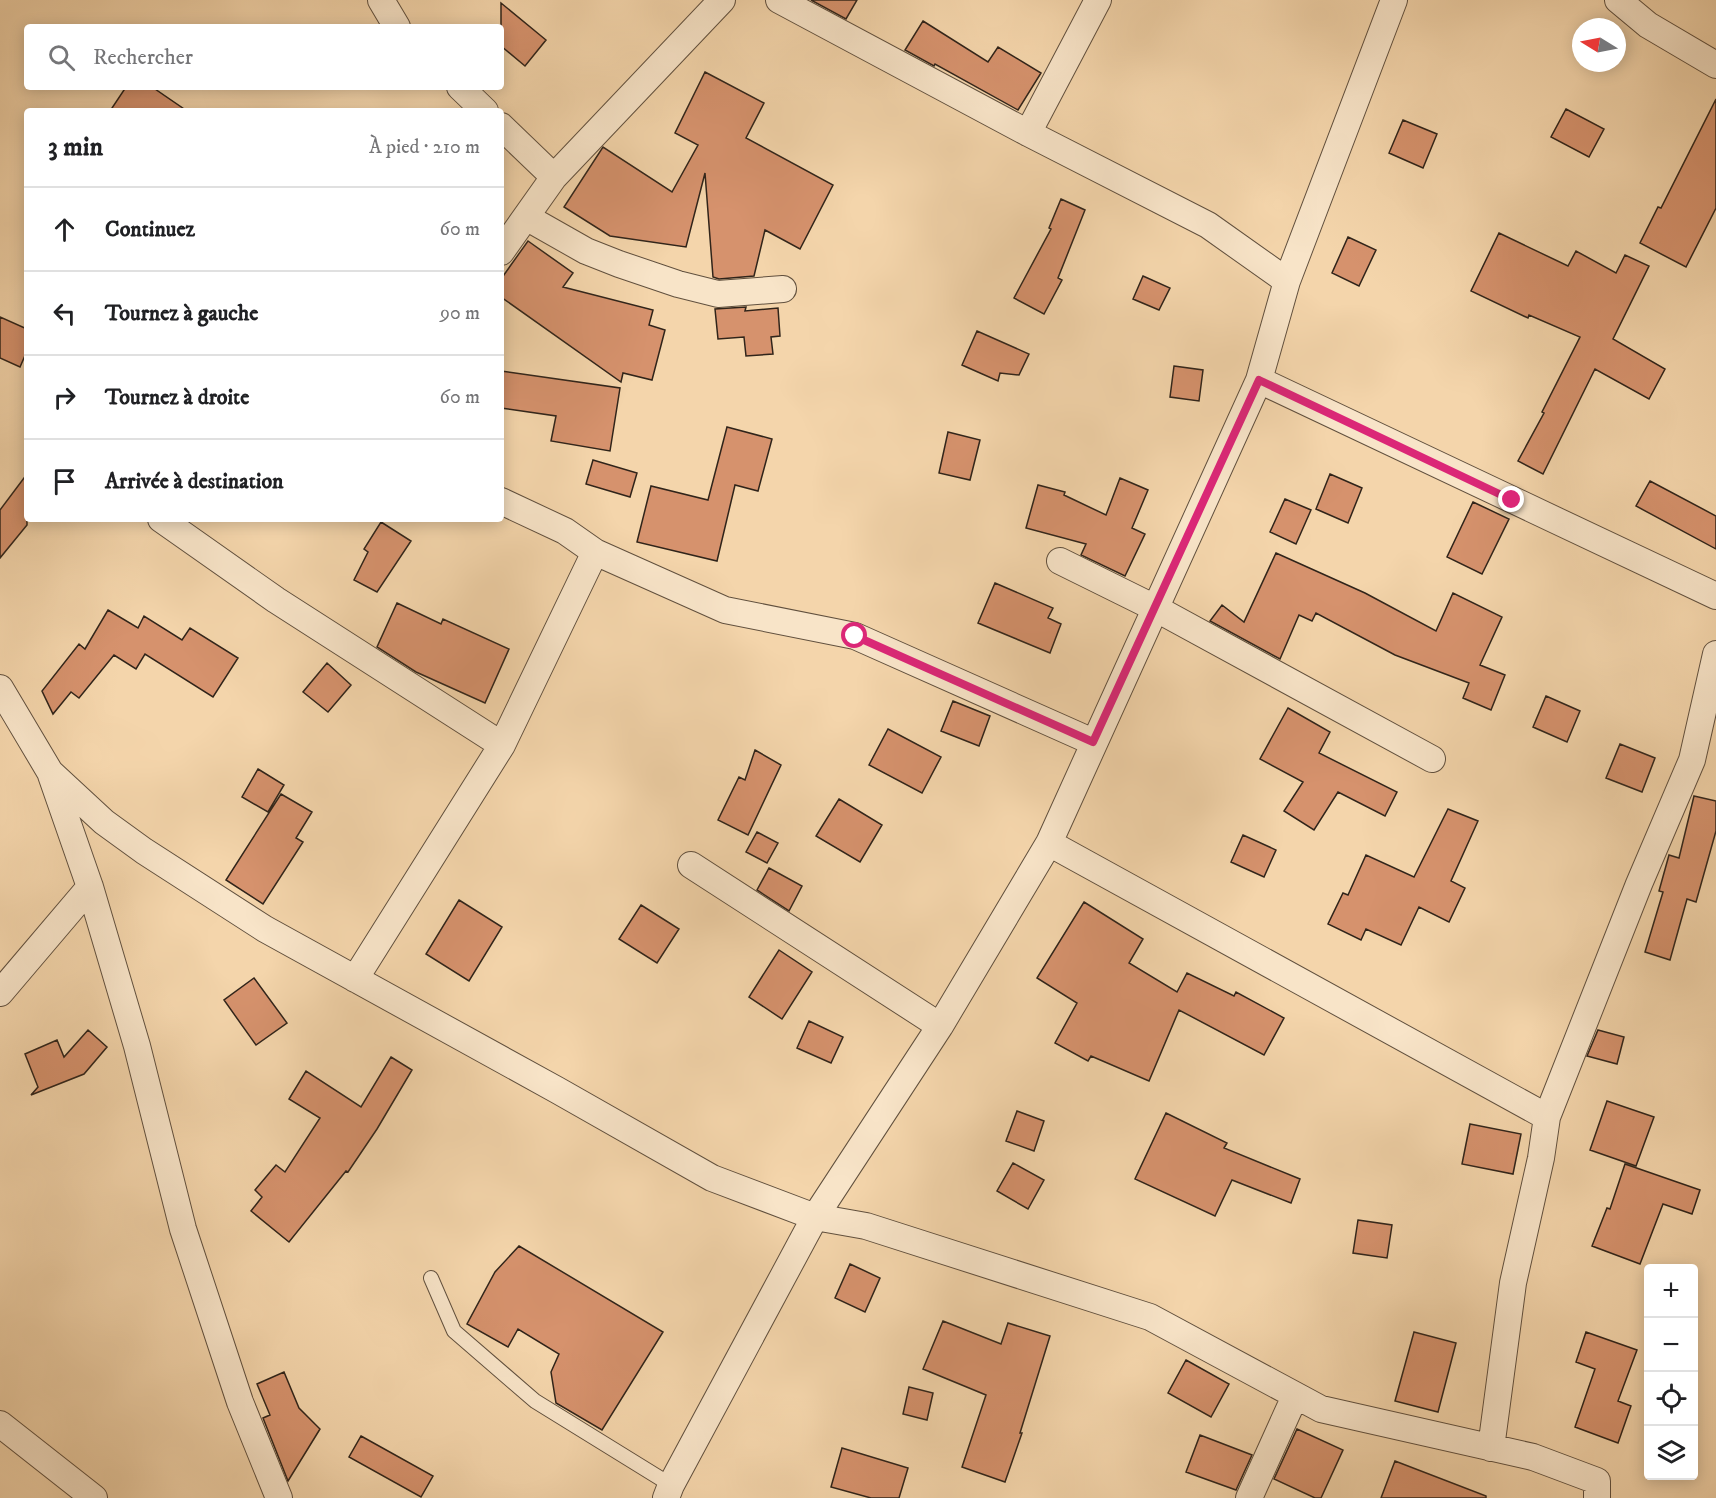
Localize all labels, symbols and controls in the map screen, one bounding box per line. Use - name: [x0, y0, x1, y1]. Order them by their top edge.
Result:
- north arrow: [1572, 18, 1626, 72]
- search box: [24, 24, 504, 90]
- icon: search: [45, 41, 78, 74]
- text: Rechercher: [93, 44, 193, 71]
- text: 3 min: [48, 131, 103, 164]
- text: À pied · 210 m: [369, 135, 480, 160]
- icon: ahead: [48, 213, 81, 246]
- text: Continuez: [105, 216, 195, 243]
- text: 60 m: [440, 217, 480, 242]
- icon: left: [48, 297, 81, 330]
- text: Tournez à gauche: [105, 300, 258, 327]
- text: 90 m: [440, 301, 480, 326]
- icon: right: [48, 381, 81, 414]
- text: Tournez à droite: [105, 384, 249, 411]
- text: 60 m: [440, 385, 480, 410]
- icon: arrive: [48, 465, 81, 498]
- text: Arrivée à destination: [105, 468, 284, 495]
- route end: [1498, 486, 1524, 512]
- route start: [841, 622, 867, 648]
- map controls: [1644, 1264, 1698, 1480]
- button: +: [1644, 1264, 1698, 1318]
- button: −: [1644, 1318, 1698, 1372]
- button: locate: [1644, 1372, 1698, 1426]
- button: layers: [1644, 1426, 1698, 1480]

